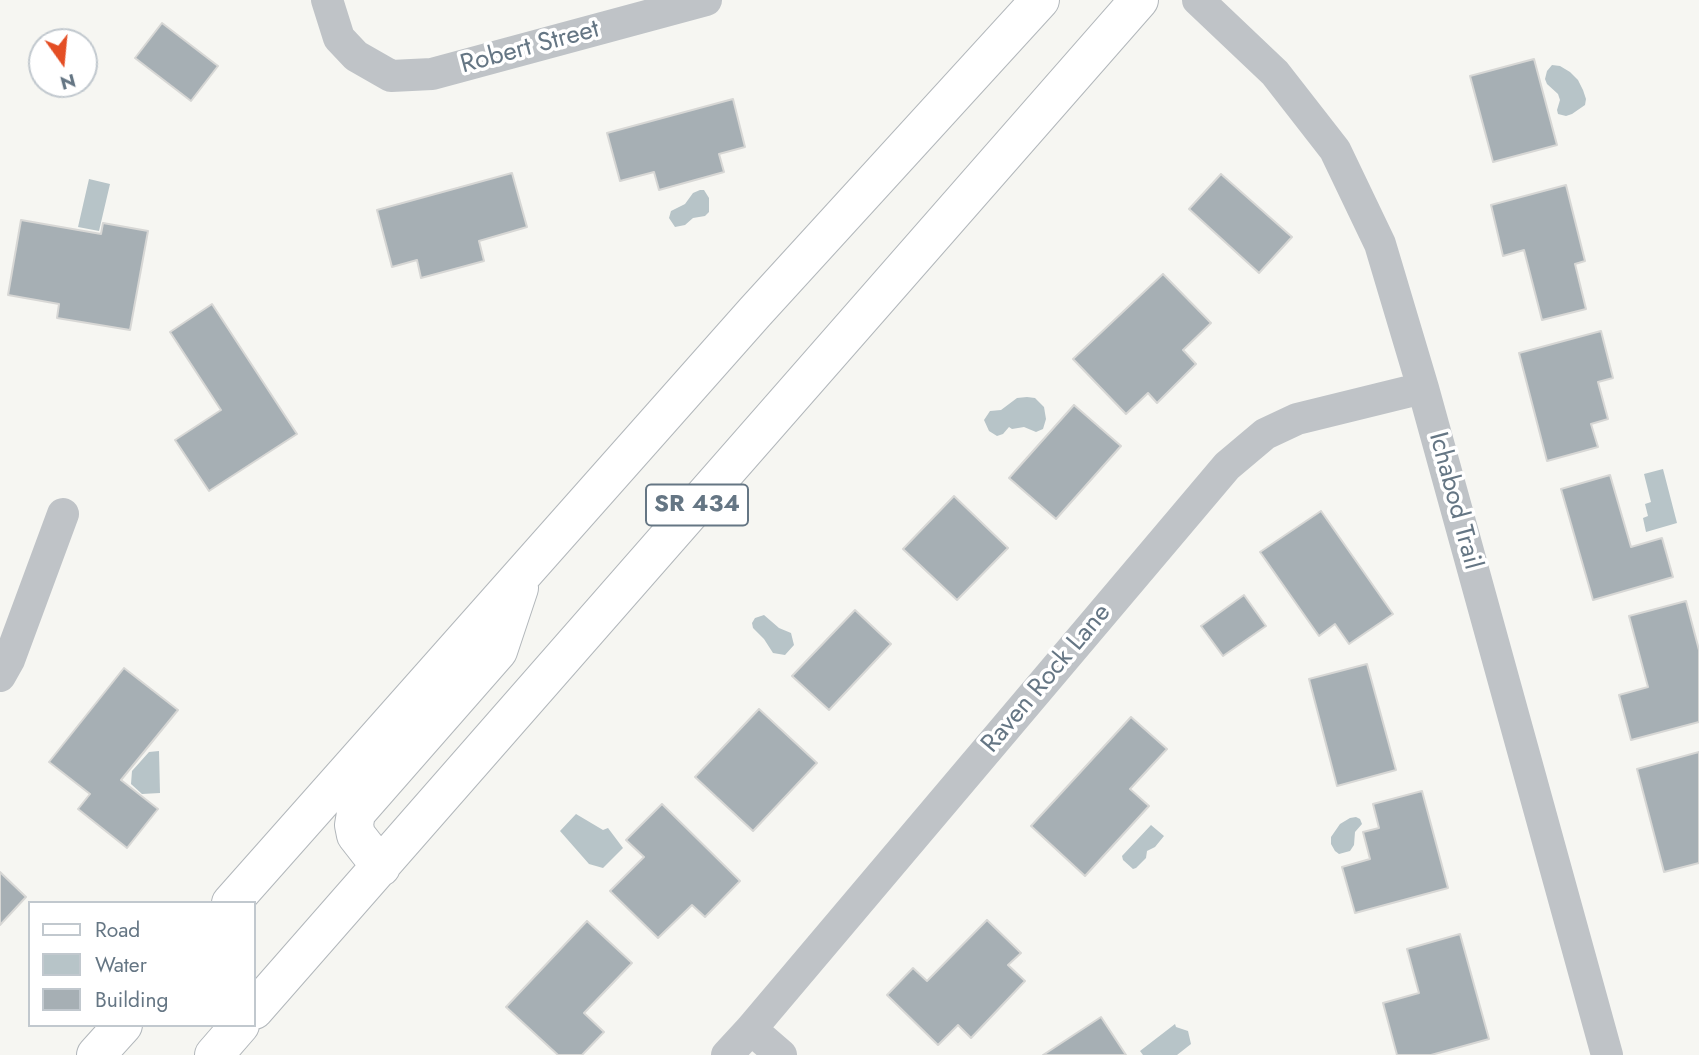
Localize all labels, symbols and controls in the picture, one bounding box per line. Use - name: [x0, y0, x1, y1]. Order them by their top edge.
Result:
- street label: Robert Street: [457, 15, 603, 81]
- north arrow: [28, 28, 98, 98]
- text: N: [57, 67, 79, 97]
- street label: Ichabod Trail: [1421, 429, 1487, 573]
- road number: SR 434: [646, 484, 748, 526]
- street label: Raven Rock Lane: [976, 598, 1118, 760]
- legend: [28, 901, 256, 1027]
- text: Road: [95, 915, 140, 945]
- text: Water: [95, 950, 147, 980]
- text: Building: [95, 985, 168, 1015]

